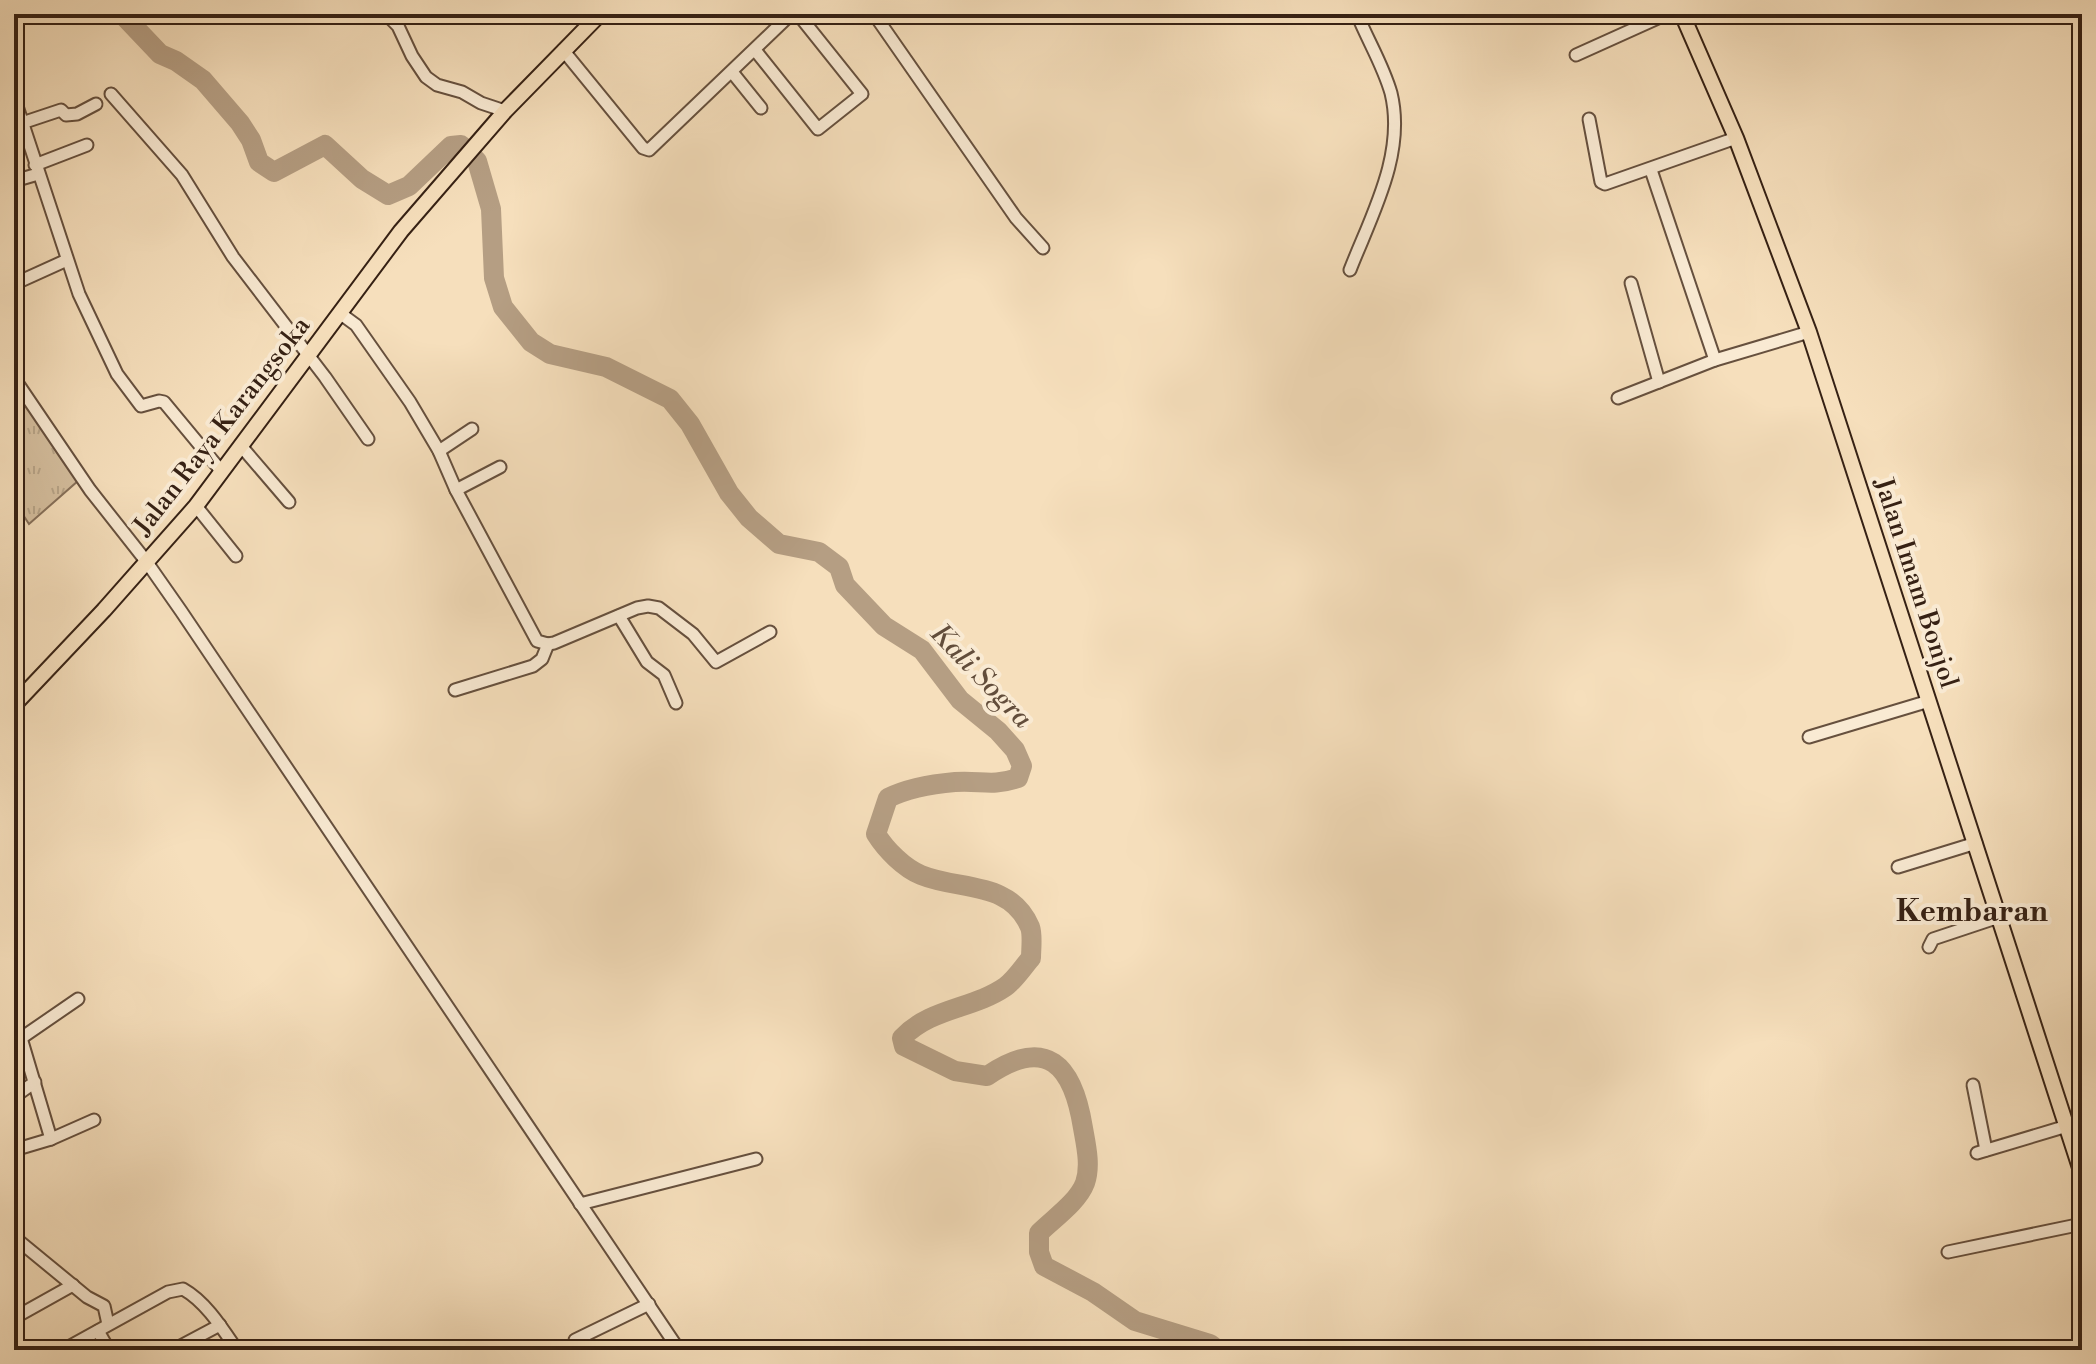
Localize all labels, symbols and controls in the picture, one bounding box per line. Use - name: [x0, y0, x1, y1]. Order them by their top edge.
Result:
- street label: Jalan Raya Karangsoka: [126, 310, 318, 542]
- street label: Jalan Imam Bonjol: [1867, 473, 1965, 692]
- water label: Kali Sogra: [923, 616, 1040, 736]
- district label: Kembaran: [1896, 893, 2049, 931]

